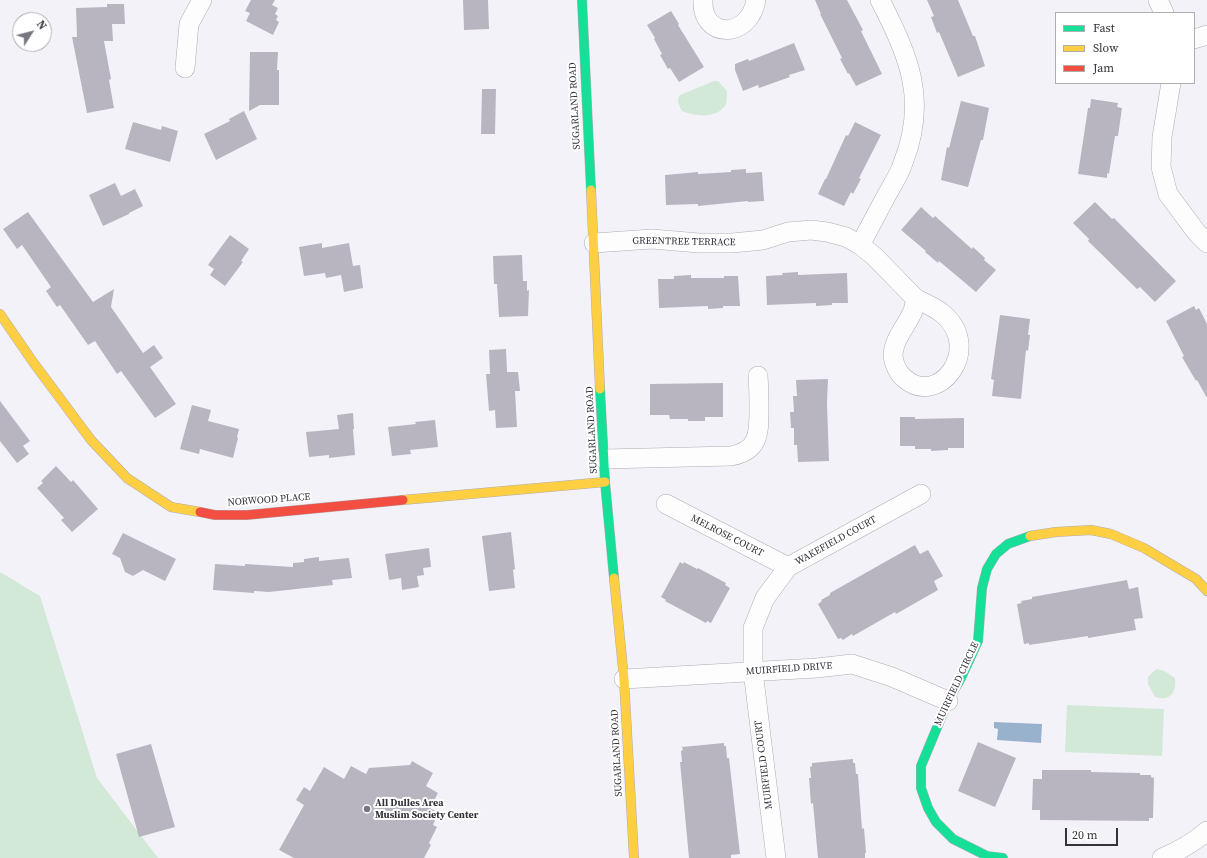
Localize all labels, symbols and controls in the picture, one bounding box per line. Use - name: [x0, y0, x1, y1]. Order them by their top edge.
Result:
- north arrow: [12, 12, 52, 52]
- legend: [1055, 12, 1195, 84]
- text: N: [33, 18, 50, 33]
- text: Fast: [1093, 20, 1115, 36]
- text: Slow: [1093, 40, 1118, 56]
- text: Jam: [1093, 60, 1114, 76]
- street label: SUGARLAND ROAD: [567, 62, 583, 150]
- street label: GREENTREE TERRACE: [632, 235, 736, 249]
- street label: SUGARLAND ROAD: [584, 386, 600, 474]
- street label: NORWOOD PLACE: [227, 491, 311, 509]
- street label: MELROSE COURT: [689, 512, 765, 560]
- street label: WAKEFIELD COURT: [793, 514, 879, 568]
- street label: MUIRFIELD CIRCLE: [932, 640, 982, 728]
- street label: MUIRFIELD DRIVE: [745, 660, 833, 678]
- street label: SUGARLAND ROAD: [609, 709, 625, 797]
- street label: MUIRFIELD COURT: [753, 720, 775, 810]
- place label: All Dulles Area Muslim Society Center: [375, 797, 478, 820]
- marker: All Dulles Area Muslim Society Center: [362, 804, 372, 814]
- scale bar: [1067, 820, 1120, 846]
- text: 20 m: [1072, 827, 1098, 843]

